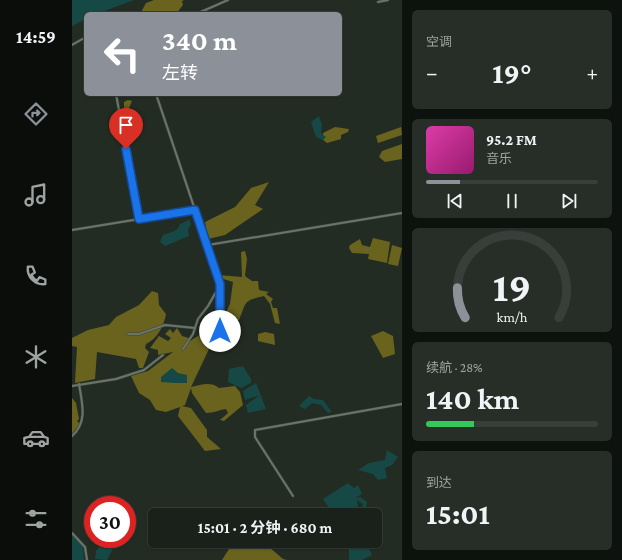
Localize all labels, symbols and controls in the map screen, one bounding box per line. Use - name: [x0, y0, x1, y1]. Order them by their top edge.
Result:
- text: 340 m: [162, 25, 237, 56]
- text: 14:59: [16, 27, 56, 47]
- icon: left: [96, 28, 148, 80]
- text: 空调: [426, 34, 452, 49]
- text: 19°: [492, 56, 532, 89]
- text: −: [426, 60, 438, 85]
- text: +: [586, 60, 598, 85]
- text: 左转: [162, 63, 198, 83]
- icon: directions: [22, 100, 50, 128]
- pin: [109, 108, 143, 149]
- icon: arrive: [115, 114, 137, 136]
- text: 95.2 FM: [486, 132, 537, 148]
- text: 音乐: [486, 151, 512, 166]
- icon: music: [22, 181, 50, 209]
- icon: previous: [444, 190, 466, 212]
- icon: pause: [501, 190, 523, 212]
- icon: next: [558, 190, 580, 212]
- icon: phone: [22, 262, 50, 290]
- text: 19: [493, 264, 531, 310]
- text: km/h: [497, 309, 528, 325]
- position arrow: [199, 310, 241, 352]
- icon: climate: [22, 343, 50, 371]
- text: 续航 · 28%: [426, 360, 483, 375]
- text: 140 km: [426, 382, 519, 415]
- icon: car: [22, 424, 50, 452]
- text: 到达: [426, 475, 452, 490]
- speed limit sign: 30: [84, 496, 136, 548]
- text: 15:01: [426, 497, 490, 530]
- icon: filters: [22, 505, 50, 533]
- text: 15:01 · 2 分钟 · 680 m: [198, 520, 332, 536]

